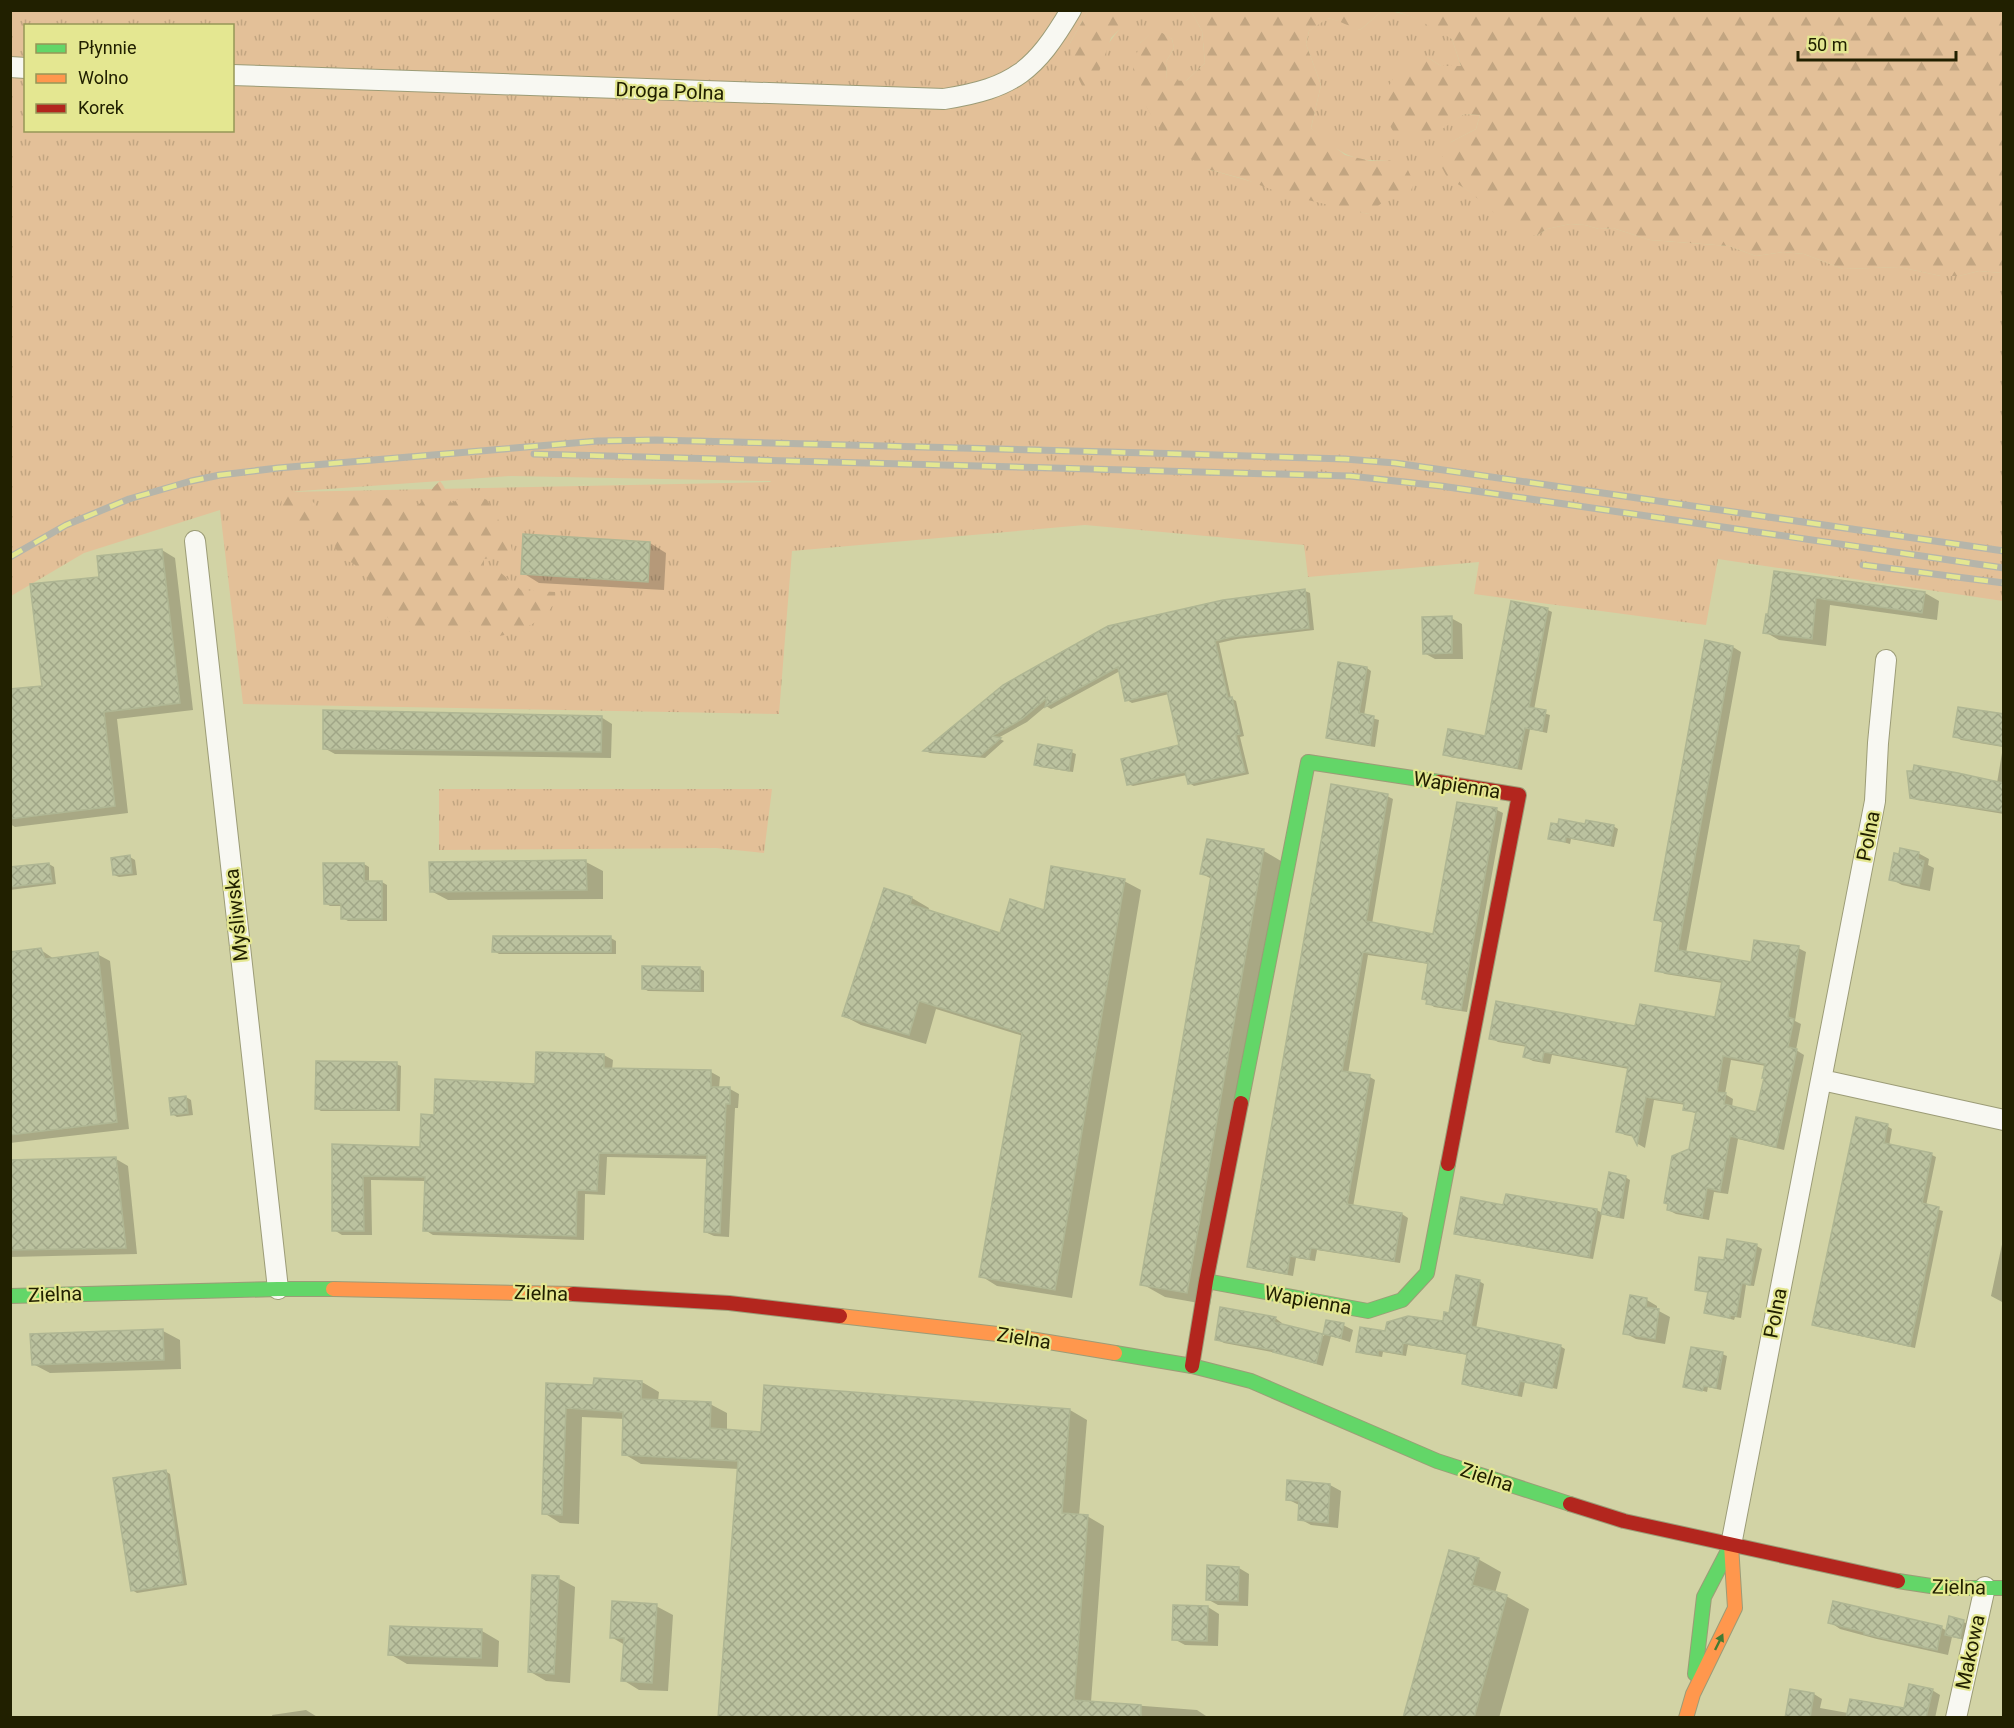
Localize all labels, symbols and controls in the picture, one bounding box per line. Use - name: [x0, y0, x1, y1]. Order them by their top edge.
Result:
- legend: [24, 24, 234, 132]
- scale bar: [1798, 24, 1956, 62]
- text: 50 m: [1807, 34, 1847, 55]
- text: Płynnie: [78, 37, 137, 58]
- text: Wolno: [78, 67, 129, 88]
- street label: Droga Polna: [615, 77, 725, 105]
- text: Korek: [78, 97, 125, 118]
- street label: Wapienna: [1412, 766, 1502, 804]
- street label: Polna: [1851, 809, 1885, 863]
- street label: Myśliwska: [219, 867, 253, 963]
- street label: Zielna: [513, 1280, 569, 1306]
- street label: Zielna: [27, 1281, 83, 1307]
- street label: Wapienna: [1263, 1281, 1353, 1319]
- street label: Polna: [1758, 1286, 1792, 1340]
- street label: Zielna: [995, 1322, 1053, 1354]
- street label: Zielna: [1457, 1457, 1517, 1497]
- street label: Zielna: [1932, 1575, 1986, 1599]
- street label: Makowa: [1950, 1612, 1990, 1692]
- one-way arrow: [1714, 1633, 1723, 1650]

